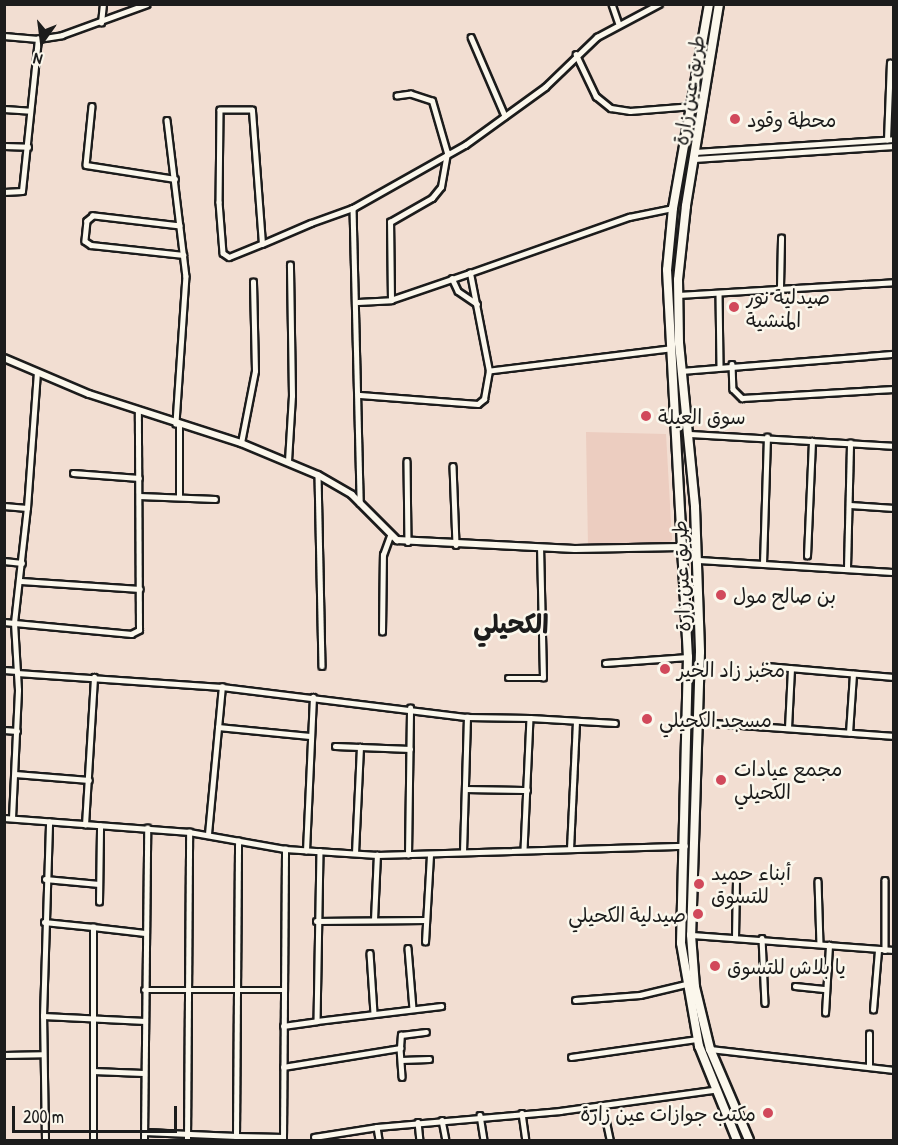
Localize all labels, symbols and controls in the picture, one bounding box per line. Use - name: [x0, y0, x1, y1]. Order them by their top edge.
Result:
- north arrow: [12, 12, 72, 72]
- street label: طريق عين زارة: [668, 33, 710, 147]
- text: N: [31, 48, 44, 71]
- place label: محطة وقود: [747, 107, 836, 131]
- marker: محطة وقود: [728, 112, 742, 126]
- place label: صيدلية نور المنشية: [746, 284, 830, 331]
- marker: صيدلية نور المنشية: [727, 300, 741, 314]
- place label: سوق العيلة: [658, 404, 746, 428]
- marker: سوق العيلة: [639, 409, 653, 423]
- street label: طريق عين زارة: [667, 520, 695, 632]
- place label: بن صالح مول: [733, 583, 836, 607]
- marker: بن صالح مول: [714, 588, 728, 602]
- district label: الكحيلي: [473, 608, 549, 640]
- place label: مخبز زاد الخير: [677, 657, 785, 681]
- marker: مخبز زاد الخير: [658, 662, 672, 676]
- place label: مسجد الكحيلي: [659, 707, 772, 731]
- marker: مسجد الكحيلي: [640, 712, 654, 726]
- place label: مجمع عيادات الكحيلي: [734, 756, 842, 803]
- marker: مجمع عيادات الكحيلي: [712, 771, 730, 789]
- place label: أبناء حميد للتسوق: [711, 861, 791, 908]
- marker: أبناء حميد للتسوق: [692, 877, 706, 891]
- place label: صيدلية الكحيلي: [568, 902, 686, 926]
- marker: صيدلية الكحيلي: [691, 907, 705, 921]
- place label: يا بلاش للتسوق: [727, 954, 846, 978]
- marker: يا بلاش للتسوق: [708, 959, 722, 973]
- scale bar: [15, 1094, 180, 1132]
- place label: مكتب جوازات عين زارة: [580, 1101, 756, 1125]
- text: 200 m: [23, 1104, 64, 1129]
- marker: مكتب جوازات عين زارة: [761, 1106, 775, 1120]

